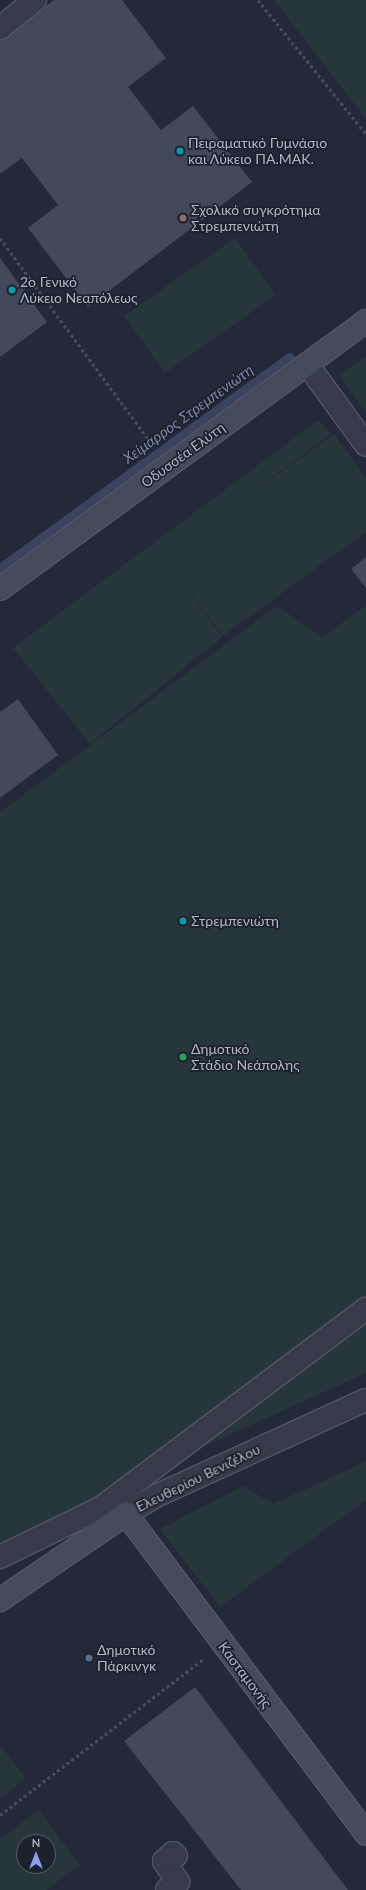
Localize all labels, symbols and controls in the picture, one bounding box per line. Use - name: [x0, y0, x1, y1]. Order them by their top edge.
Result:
- place label: Πειραματικό Γυμνάσιο και Λύκειο ΠΑ.ΜΑΚ.: [188, 135, 327, 168]
- marker: Πειραματικό Γυμνάσιο και Λύκειο ΠΑ.ΜΑΚ.: [175, 146, 185, 156]
- place label: Σχολικό συγκρότημα Στρεμπενιώτη: [191, 202, 321, 234]
- marker: Σχολικό συγκρότημα Στρεμπενιώτη: [178, 213, 188, 223]
- place label: 2ο Γενικό Λύκειο Νεαπόλεως: [20, 274, 138, 306]
- marker: 2ο Γενικό Λύκειο Νεαπόλεως: [7, 285, 17, 295]
- water label: Χείμαρρος Στρεμπενιώτη: [119, 361, 257, 467]
- street label: Οδυσσέα Ελύτη: [138, 419, 228, 491]
- place label: Στρεμπενιώτη: [191, 913, 279, 929]
- marker: Στρεμπενιώτη: [178, 916, 188, 926]
- place label: Δημοτικό Στάδιο Νεάπολης: [191, 1041, 300, 1074]
- marker: Δημοτικό Στάδιο Νεάπολης: [178, 1052, 188, 1062]
- street label: Ελευθερίου Βενιζέλου: [133, 1441, 263, 1515]
- street label: Κασταμονής: [215, 1639, 275, 1711]
- place label: Δημοτικό Πάρκινγκ: [97, 1642, 156, 1674]
- marker: Δημοτικό Πάρκινγκ: [84, 1653, 94, 1663]
- north arrow: [16, 1834, 56, 1874]
- text: N: [32, 1836, 40, 1849]

